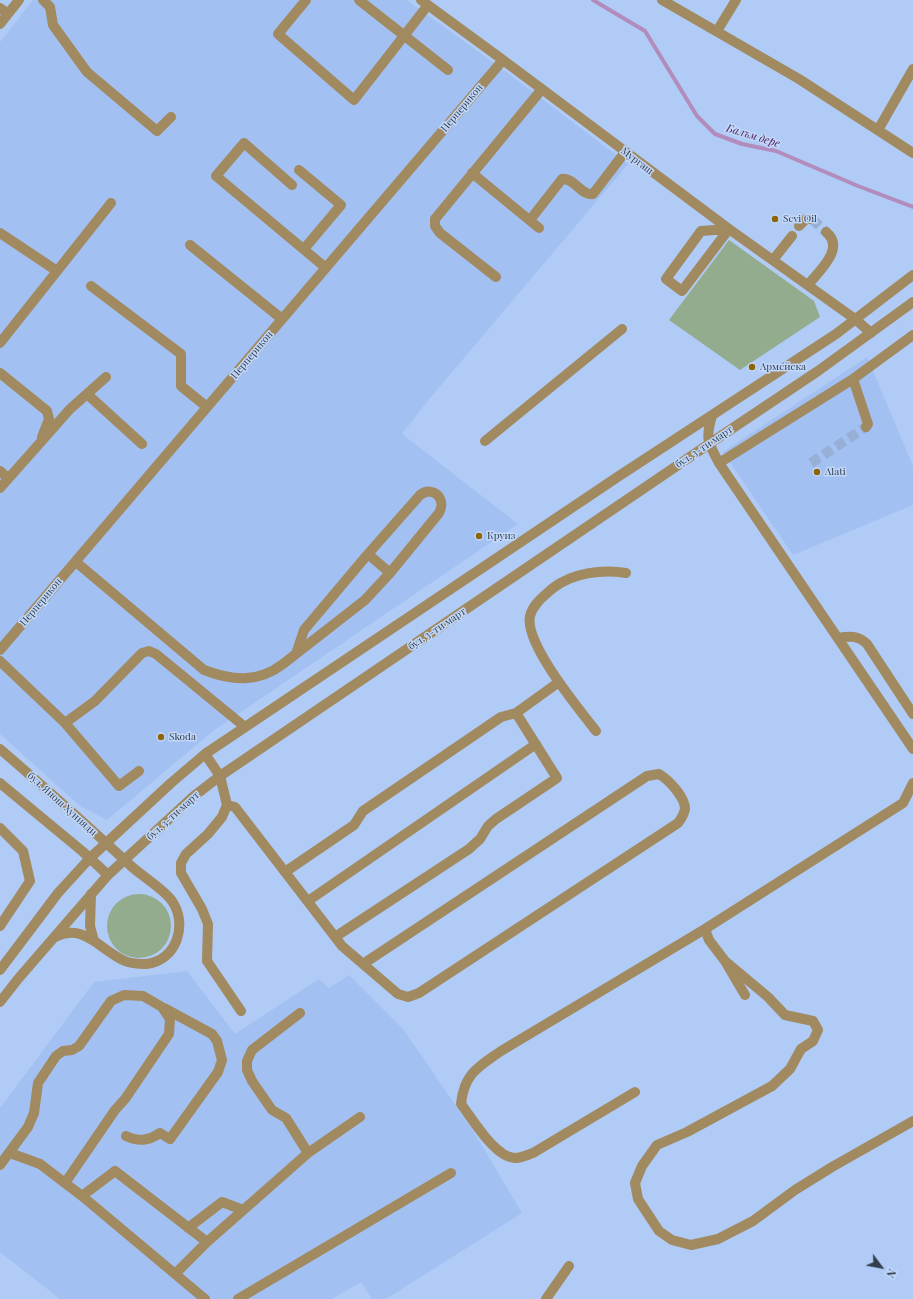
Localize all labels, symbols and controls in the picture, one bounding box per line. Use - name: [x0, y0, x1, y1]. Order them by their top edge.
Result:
- street label: Перперикон: [439, 82, 485, 134]
- water label: Балъм дере: [725, 122, 781, 150]
- street label: Мургаш: [618, 145, 656, 177]
- place label: Sevi Oil: [783, 213, 817, 225]
- marker: Sevi Oil: [770, 214, 780, 224]
- street label: Перперикон: [229, 329, 275, 381]
- place label: Армейска: [760, 361, 806, 373]
- marker: Армейска: [747, 362, 757, 372]
- street label: бул. 3-ти март: [673, 423, 735, 471]
- place label: Alati: [825, 466, 846, 478]
- marker: Alati: [812, 467, 822, 477]
- place label: Круиз: [487, 530, 515, 542]
- marker: Круиз: [474, 531, 484, 541]
- street label: Перперикон: [18, 576, 64, 628]
- street label: бул. 3-ти март: [406, 605, 468, 653]
- place label: Skoda: [169, 731, 196, 743]
- marker: Skoda: [156, 732, 166, 742]
- street label: бул. Янош Хунияди: [25, 770, 99, 838]
- street label: бул. 3-ти март: [144, 789, 202, 843]
- north arrow: [861, 1247, 901, 1287]
- text: N: [883, 1266, 900, 1281]

